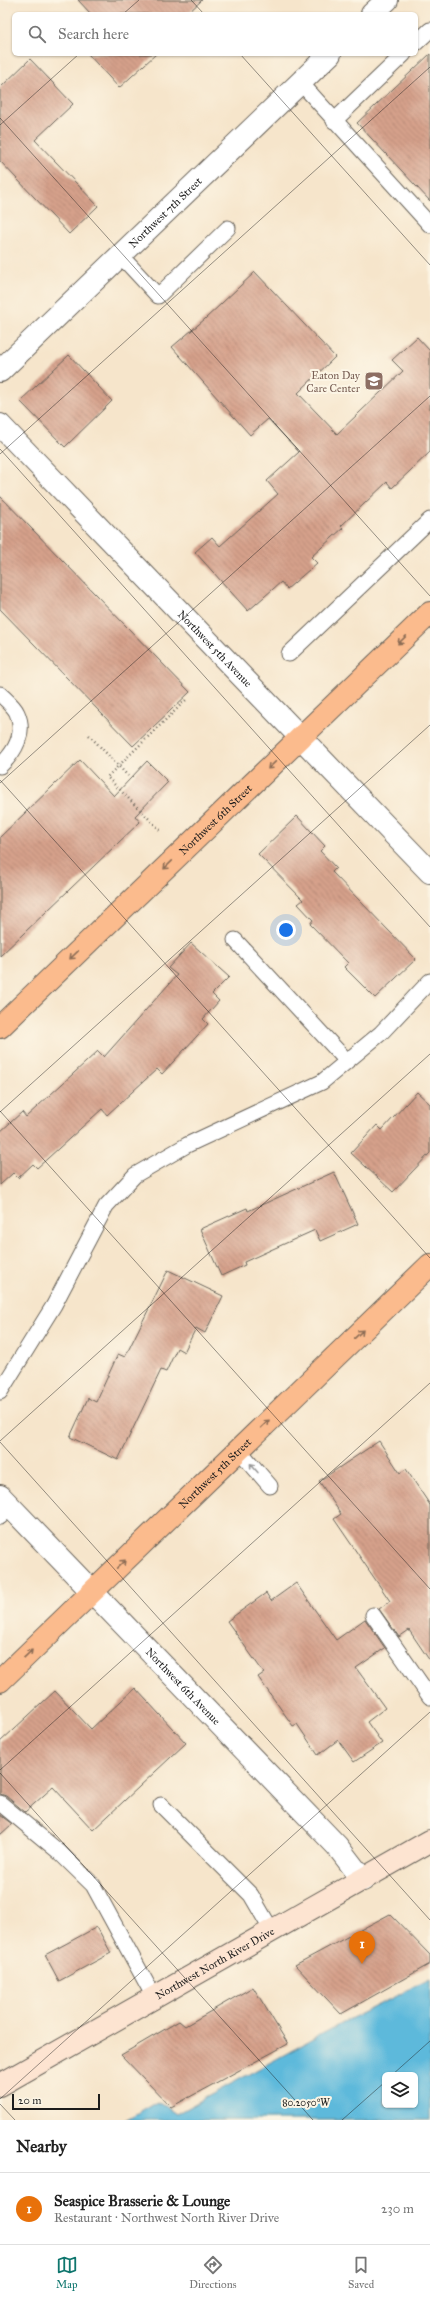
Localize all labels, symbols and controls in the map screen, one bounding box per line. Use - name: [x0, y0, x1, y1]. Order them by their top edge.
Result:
- search box: [12, 12, 418, 56]
- icon: search: [26, 23, 48, 45]
- text: Search here: [58, 25, 129, 43]
- street label: Northwest 7th Street: [126, 175, 205, 251]
- place label: Eaton Day Care Center: [306, 369, 361, 395]
- school or university icon: Eaton Day Care Center: [363, 370, 385, 392]
- street label: Northwest 5th Avenue: [175, 608, 255, 690]
- one-way arrow: [397, 635, 407, 645]
- one-way arrow: [267, 760, 277, 770]
- street label: Northwest 6th Street: [177, 782, 255, 858]
- one-way arrow: [163, 860, 173, 870]
- your location: [276, 920, 296, 940]
- one-way arrow: [69, 950, 79, 960]
- one-way arrow: [354, 1330, 364, 1339]
- one-way arrow: [260, 1419, 270, 1429]
- street label: Northwest 5th Street: [176, 1435, 254, 1511]
- one-way arrow: [250, 1463, 259, 1473]
- one-way arrow: [116, 1559, 126, 1569]
- street label: Northwest 6th Avenue: [143, 1645, 223, 1728]
- one-way arrow: [23, 1649, 33, 1659]
- street label: Northwest North River Drive: [153, 1925, 277, 2002]
- pin: 1: [349, 1931, 375, 1964]
- map controls: [382, 2072, 418, 2108]
- button: layers: [382, 2072, 418, 2108]
- scale bar: [12, 2092, 100, 2111]
- text: 20 m: [18, 2094, 41, 2107]
- text: 80.2050°W: [282, 2097, 330, 2109]
- text: Nearby: [16, 2136, 67, 2157]
- text: Seaspice Brasserie & Lounge: [54, 2192, 230, 2210]
- text: 1: [26, 2201, 32, 2217]
- text: 230 m: [381, 2201, 414, 2217]
- text: Restaurant · Northwest North River Drive: [54, 2210, 279, 2226]
- tab: Map: [56, 2254, 78, 2291]
- tab: Directions: [189, 2254, 237, 2291]
- tab: Saved: [348, 2254, 374, 2291]

